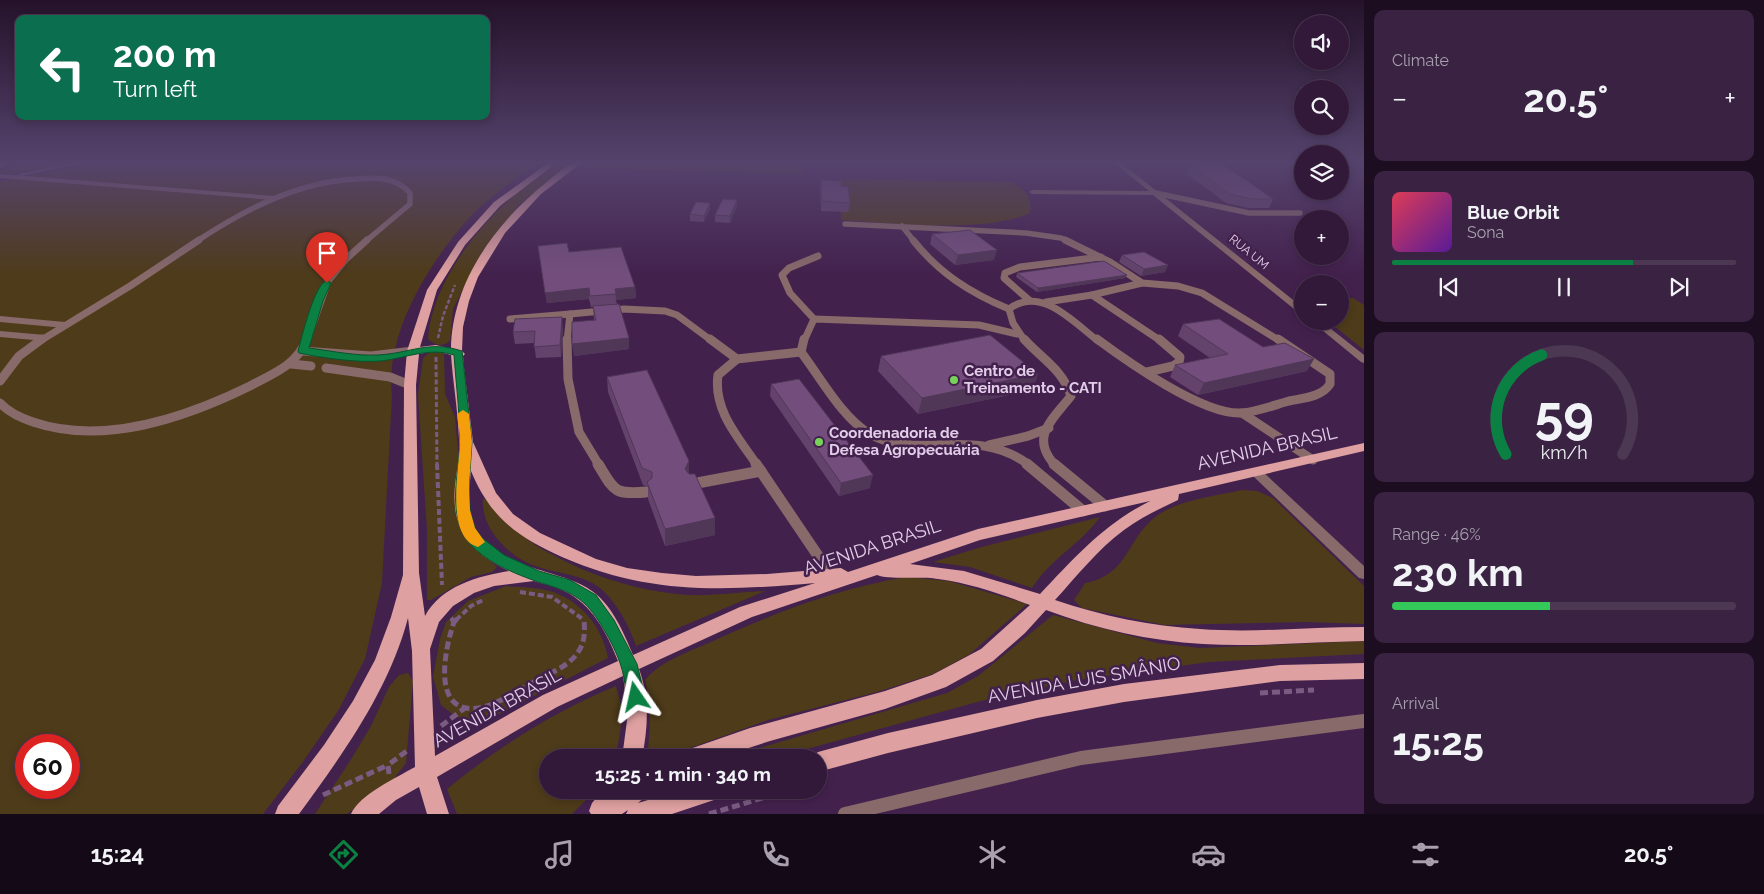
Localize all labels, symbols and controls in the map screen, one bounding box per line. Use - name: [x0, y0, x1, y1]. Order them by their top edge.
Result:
- map controls: [1294, 15, 1349, 330]
- button: sound: [1294, 15, 1349, 70]
- text: 200 m: [113, 34, 217, 75]
- icon: left: [30, 35, 95, 100]
- text: Climate: [1392, 51, 1449, 70]
- text: Turn left: [113, 76, 197, 102]
- text: 20.5°: [1523, 76, 1608, 121]
- button: search: [1294, 80, 1349, 135]
- text: −: [1392, 82, 1407, 115]
- text: +: [1724, 82, 1736, 115]
- button: layers: [1294, 145, 1349, 200]
- text: Blue Orbit: [1467, 201, 1559, 223]
- button: +: [1294, 210, 1349, 265]
- text: Sona: [1467, 223, 1504, 242]
- pin: [306, 232, 348, 283]
- street label: RUA UM: [1226, 232, 1272, 272]
- icon: arrive: [313, 239, 341, 267]
- icon: previous: [1435, 273, 1463, 301]
- icon: pause: [1550, 273, 1578, 301]
- icon: next: [1665, 273, 1693, 301]
- button: −: [1294, 275, 1349, 330]
- place label: Centro de Treinamento - CATI: [964, 362, 1102, 397]
- marker: Centro de Treinamento - CATI: [948, 374, 960, 386]
- text: 59: [1534, 384, 1594, 445]
- street label: AVENIDA BRASIL: [1195, 421, 1339, 474]
- place label: Coordenadoria de Defesa Agropecuária: [829, 424, 980, 459]
- marker: Coordenadoria de Defesa Agropecuária: [813, 436, 825, 448]
- text: km/h: [1540, 442, 1588, 463]
- street label: AVENIDA BRASIL: [801, 514, 943, 579]
- text: Range · 46%: [1392, 525, 1481, 544]
- text: 230 km: [1392, 550, 1524, 595]
- street label: AVENIDA LUIS SMÂNIO: [986, 651, 1182, 707]
- street label: AVENIDA BRASIL: [429, 664, 565, 751]
- position arrow: [609, 670, 661, 722]
- text: Arrival: [1392, 694, 1439, 713]
- text: 15:25: [1392, 719, 1484, 764]
- speed limit sign: 60: [15, 734, 80, 799]
- text: 15:25 · 1 min · 340 m: [595, 763, 771, 785]
- icon: directions: [326, 837, 361, 872]
- icon: music: [542, 837, 577, 872]
- icon: phone: [758, 837, 793, 872]
- icon: climate: [975, 837, 1010, 872]
- icon: car: [1191, 837, 1226, 872]
- icon: filters: [1408, 837, 1443, 872]
- text: 15:24: [91, 841, 144, 867]
- text: 20.5°: [1624, 841, 1673, 867]

